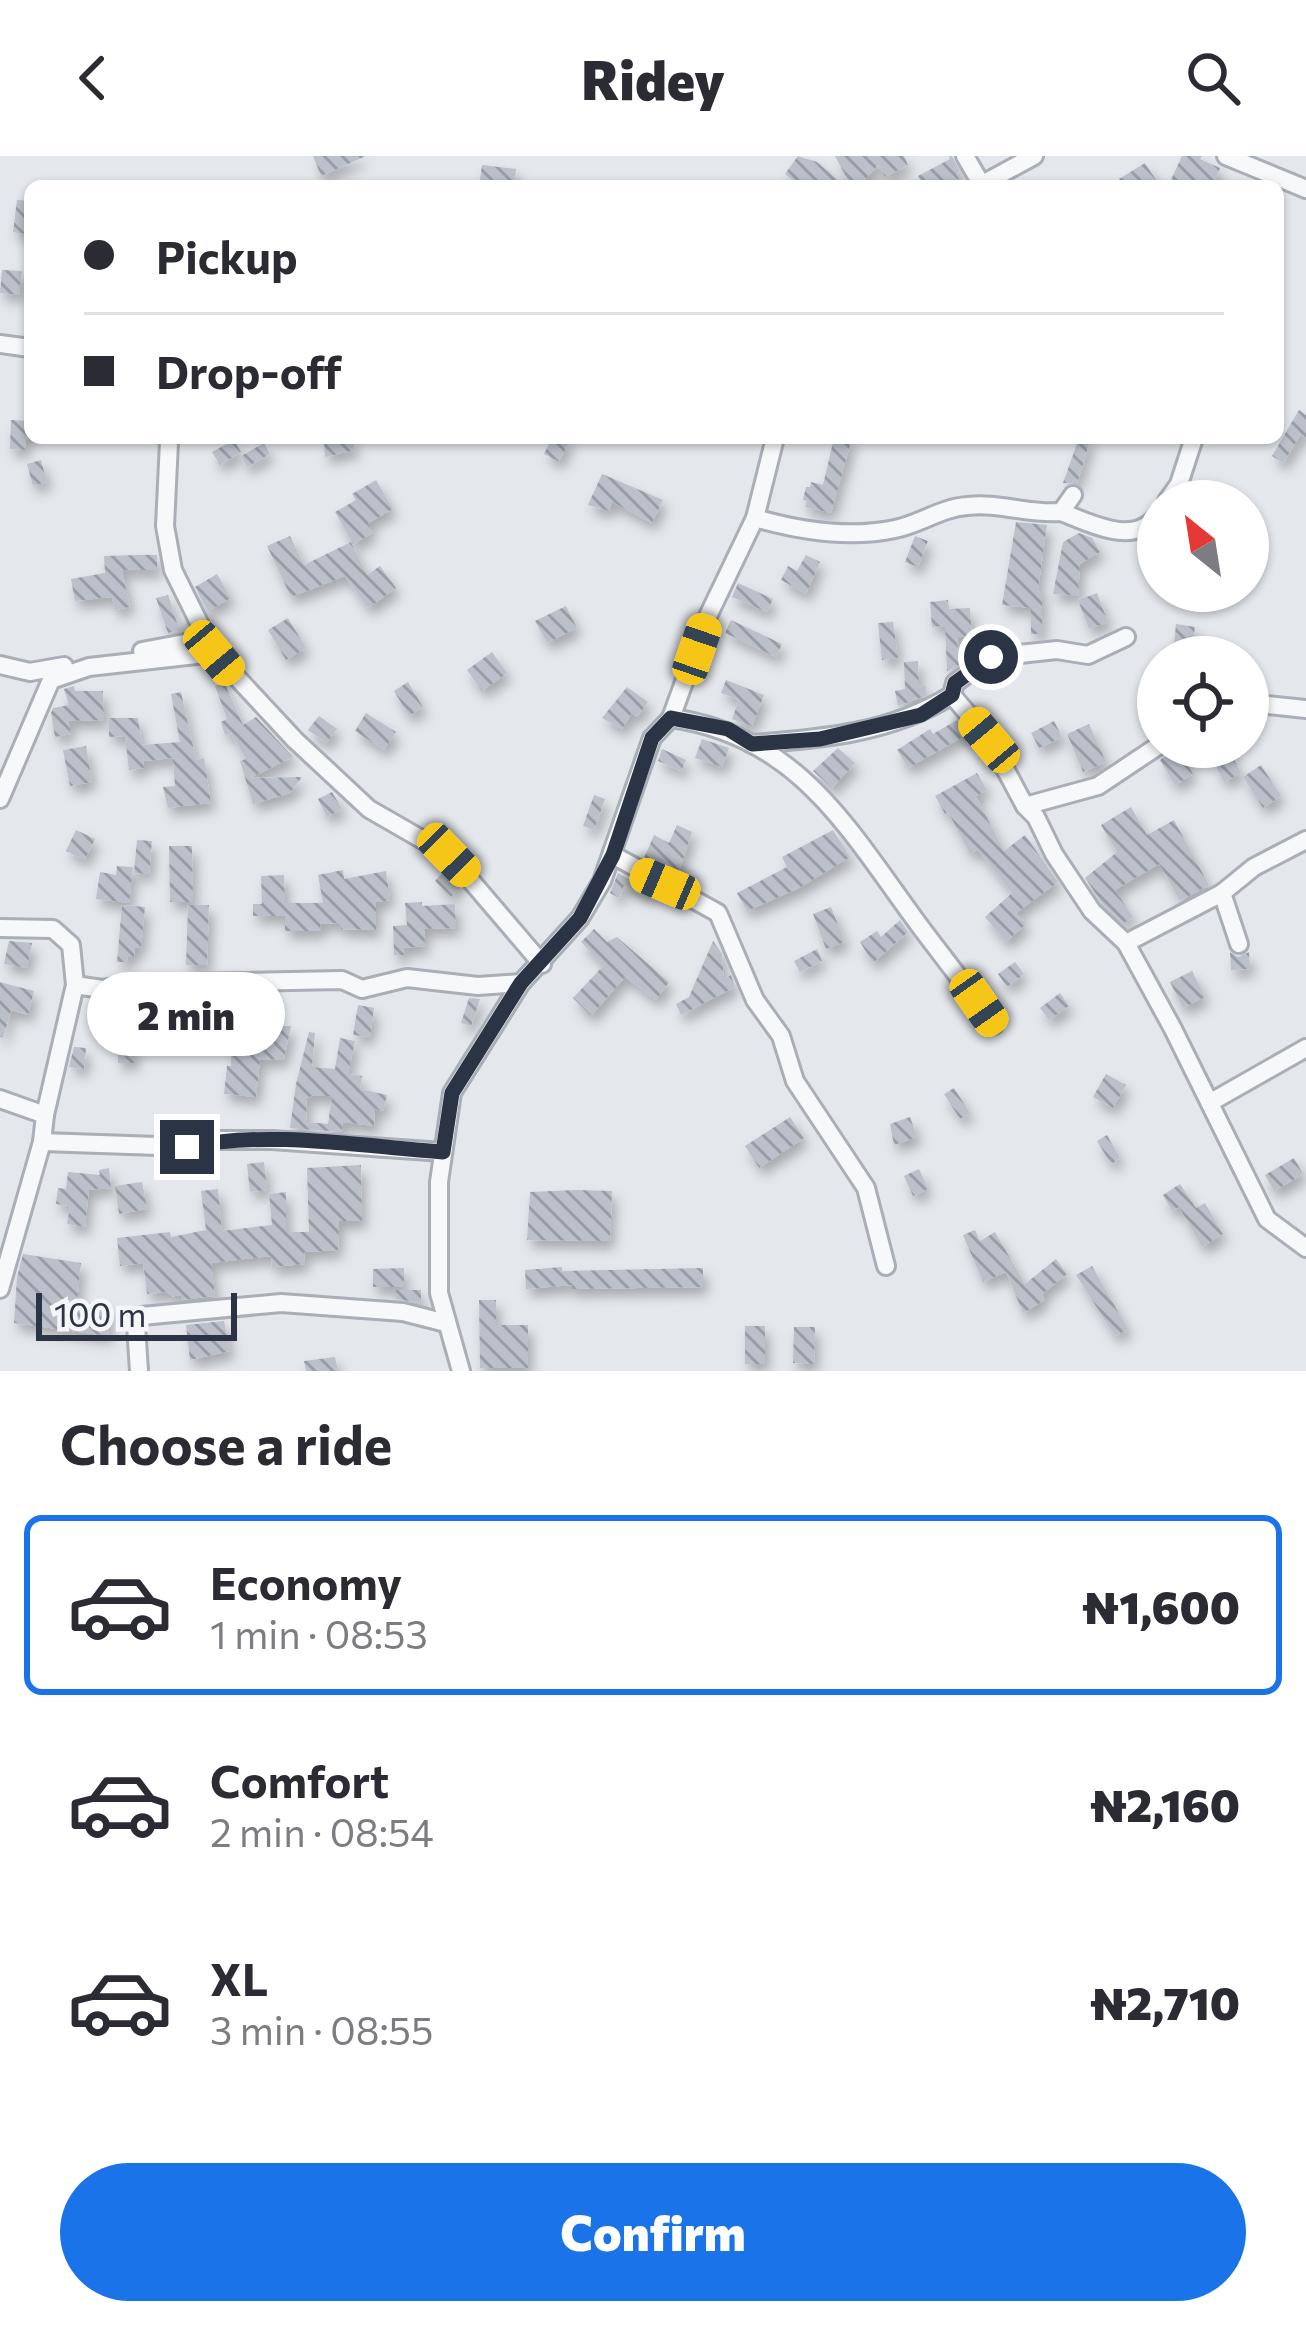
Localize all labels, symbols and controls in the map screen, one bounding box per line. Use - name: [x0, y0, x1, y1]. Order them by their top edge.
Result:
- icon: back: [60, 45, 126, 111]
- text: Ridey: [581, 45, 725, 111]
- icon: search: [1180, 45, 1246, 111]
- text: Pickup: [156, 228, 298, 283]
- text: Drop-off: [156, 343, 342, 398]
- north arrow: [1137, 480, 1269, 612]
- map controls: [1137, 480, 1269, 768]
- car: [668, 609, 726, 689]
- car: [177, 614, 251, 692]
- route start: [964, 630, 1018, 684]
- button: locate: [1137, 636, 1269, 768]
- car: [952, 701, 1026, 779]
- car: [411, 817, 487, 893]
- car: [625, 853, 705, 915]
- car: [944, 963, 1014, 1043]
- callout: 2 min: [88, 973, 286, 1057]
- text: 2 min: [137, 990, 235, 1038]
- route end: [160, 1120, 214, 1174]
- scale bar: [36, 1287, 237, 1340]
- text: 100 m: [54, 1293, 146, 1334]
- text: Choose a ride: [60, 1410, 392, 1476]
- icon: car: [66, 1551, 174, 1659]
- text: Economy: [210, 1554, 402, 1609]
- text: ₦1,600: [1081, 1578, 1240, 1633]
- text: 1 min · 08:53: [210, 1609, 428, 1657]
- icon: car: [66, 1749, 174, 1857]
- text: Comfort: [210, 1752, 389, 1807]
- text: ₦2,160: [1090, 1776, 1240, 1831]
- text: 2 min · 08:54: [210, 1807, 434, 1855]
- icon: car: [66, 1947, 174, 2055]
- text: XL: [210, 1950, 268, 2005]
- text: ₦2,710: [1090, 1974, 1240, 2029]
- text: 3 min · 08:55: [210, 2005, 433, 2053]
- button: Confirm: [60, 2163, 1246, 2301]

